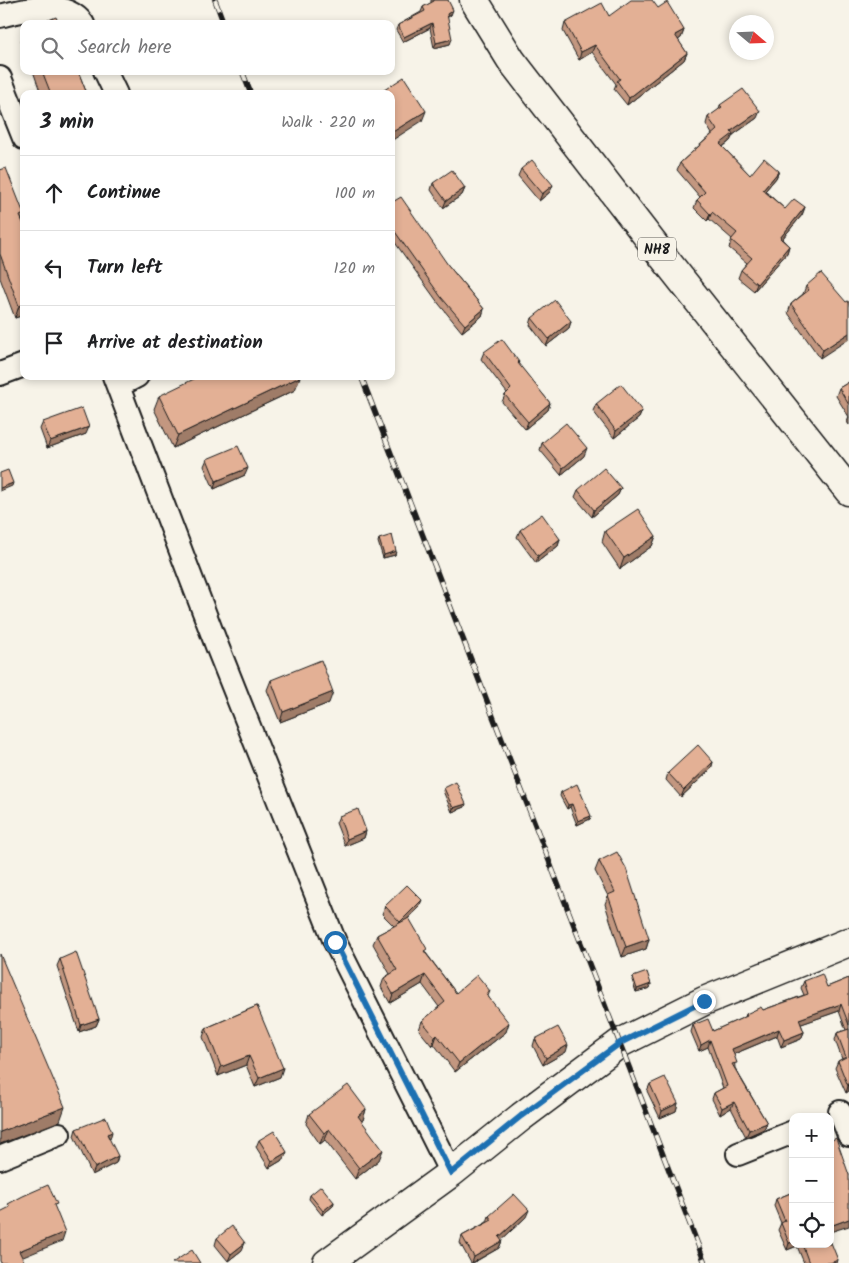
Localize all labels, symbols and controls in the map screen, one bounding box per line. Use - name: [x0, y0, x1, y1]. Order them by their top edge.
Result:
- north arrow: [729, 15, 774, 60]
- search box: [20, 20, 395, 75]
- text: Search here: [78, 33, 172, 63]
- icon: search: [38, 34, 66, 62]
- text: 3 min: [40, 106, 94, 139]
- text: Walk · 220 m: [281, 110, 375, 135]
- text: Continue: [87, 178, 160, 208]
- icon: ahead: [40, 179, 68, 207]
- text: 100 m: [335, 181, 375, 206]
- road number: NH8: [638, 238, 676, 260]
- text: Turn left: [87, 253, 162, 283]
- icon: left: [40, 254, 68, 282]
- text: 120 m: [334, 256, 375, 281]
- text: Arrive at destination: [87, 328, 263, 358]
- icon: arrive: [40, 329, 68, 357]
- route start: [324, 931, 347, 954]
- route end: [693, 990, 716, 1013]
- map controls: [789, 1113, 834, 1248]
- button: +: [789, 1113, 834, 1158]
- button: −: [789, 1158, 834, 1203]
- button: locate: [789, 1203, 834, 1248]

